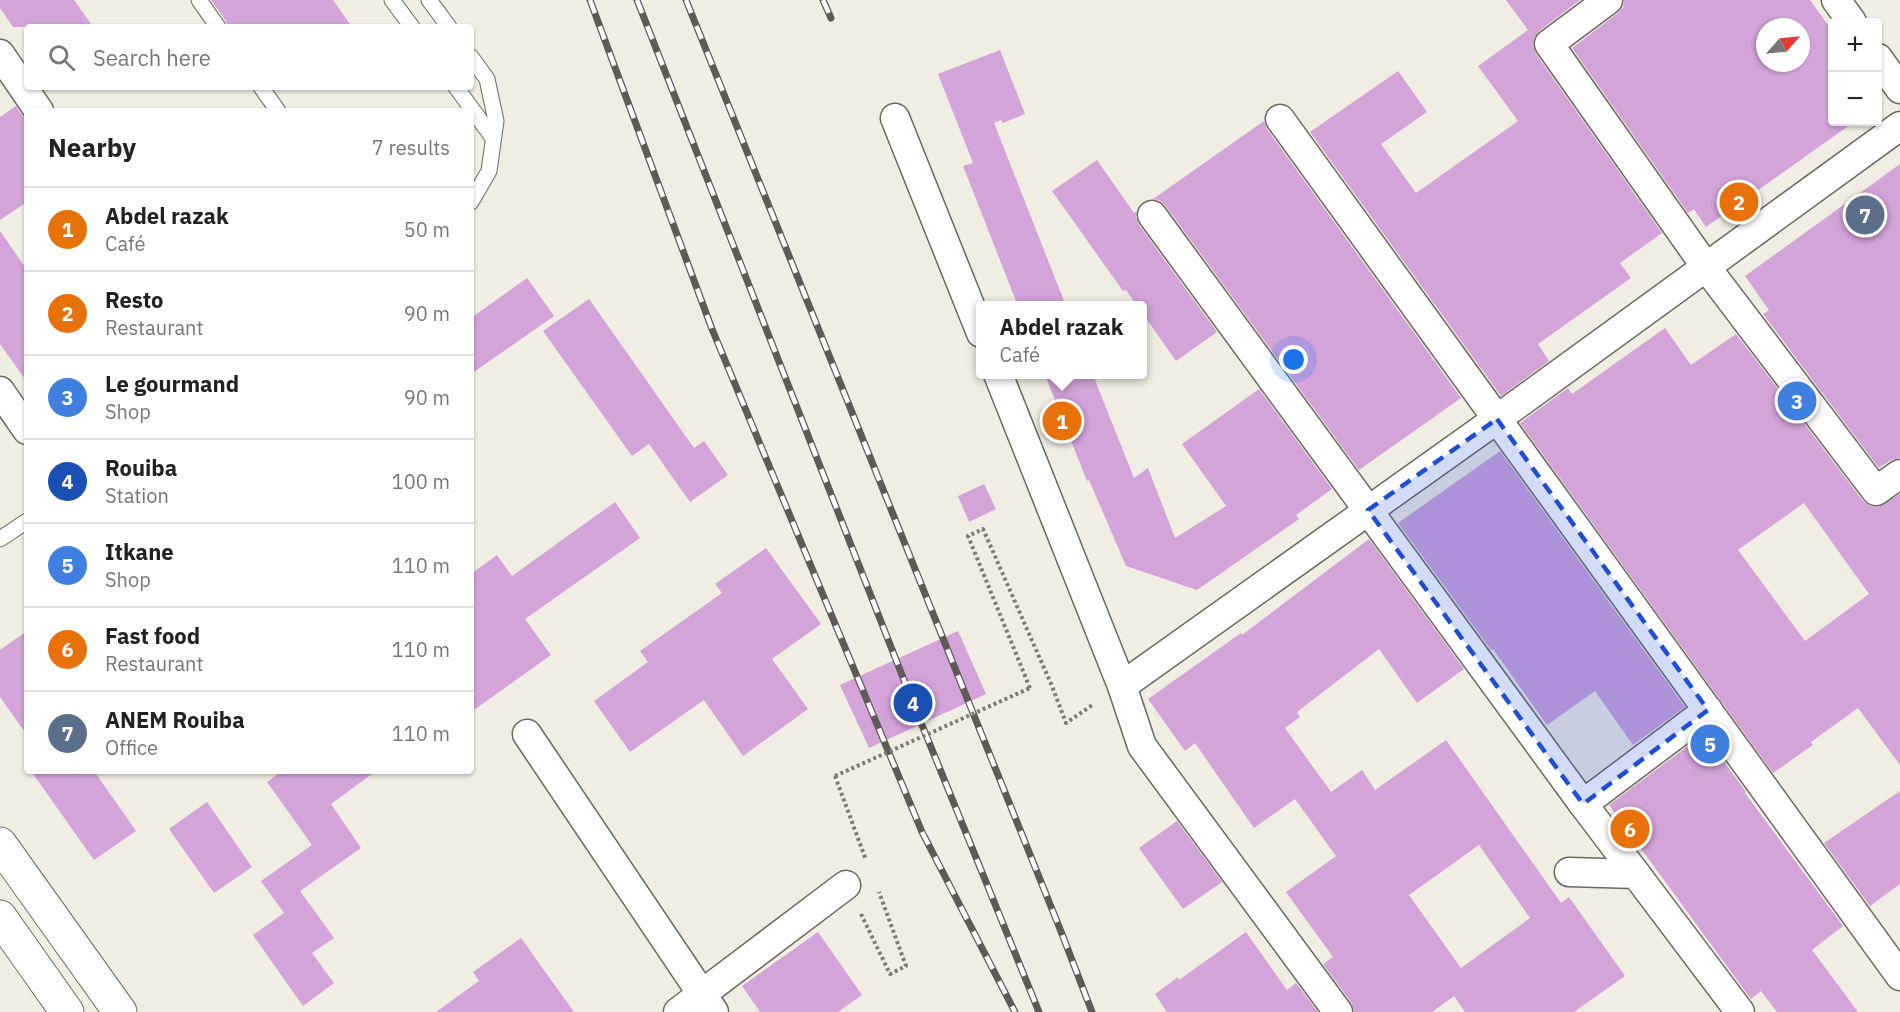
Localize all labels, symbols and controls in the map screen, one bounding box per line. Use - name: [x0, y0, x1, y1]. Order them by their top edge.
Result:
- north arrow: [1756, 18, 1810, 72]
- map controls: [1828, 18, 1882, 126]
- button: +: [1828, 18, 1882, 72]
- search box: [24, 24, 474, 90]
- icon: search: [45, 41, 78, 74]
- text: Search here: [93, 43, 211, 72]
- button: −: [1828, 72, 1882, 126]
- text: Nearby: [48, 130, 136, 164]
- text: 7 results: [372, 134, 450, 161]
- pin: 2: [1720, 180, 1758, 224]
- pin: 7: [1846, 192, 1884, 238]
- text: Abdel razak: [105, 201, 229, 230]
- text: 1: [62, 216, 74, 243]
- text: 50 m: [404, 216, 450, 243]
- text: Café: [105, 230, 145, 257]
- text: Resto: [105, 285, 164, 314]
- text: 2: [62, 300, 74, 327]
- text: 90 m: [404, 300, 450, 327]
- popup: [976, 301, 1147, 379]
- text: Abdel razak: [1000, 312, 1123, 341]
- text: Restaurant: [105, 314, 203, 341]
- text: Café: [1000, 341, 1040, 368]
- your location: [1279, 345, 1308, 374]
- text: Le gourmand: [105, 369, 239, 398]
- pin: 3: [1778, 378, 1816, 424]
- text: 3: [62, 384, 74, 411]
- text: 90 m: [404, 384, 450, 411]
- text: Shop: [105, 398, 151, 425]
- pin: 1: [1042, 398, 1082, 444]
- text: Rouiba: [105, 453, 177, 482]
- text: 4: [62, 468, 74, 495]
- text: 100 m: [392, 468, 450, 495]
- text: Station: [105, 482, 169, 509]
- text: Itkane: [105, 537, 174, 566]
- text: 5: [62, 552, 74, 579]
- text: 110 m: [392, 552, 450, 579]
- text: Shop: [105, 566, 151, 593]
- text: Fast food: [105, 621, 200, 650]
- text: 6: [62, 636, 74, 663]
- text: 110 m: [392, 636, 450, 663]
- text: Restaurant: [105, 650, 203, 677]
- pin: 4: [894, 680, 932, 726]
- text: ANEM Rouiba: [105, 705, 245, 734]
- text: 7: [62, 720, 74, 747]
- text: 110 m: [392, 720, 450, 747]
- pin: 5: [1690, 722, 1730, 766]
- text: Office: [105, 734, 158, 761]
- pin: 6: [1610, 806, 1650, 852]

